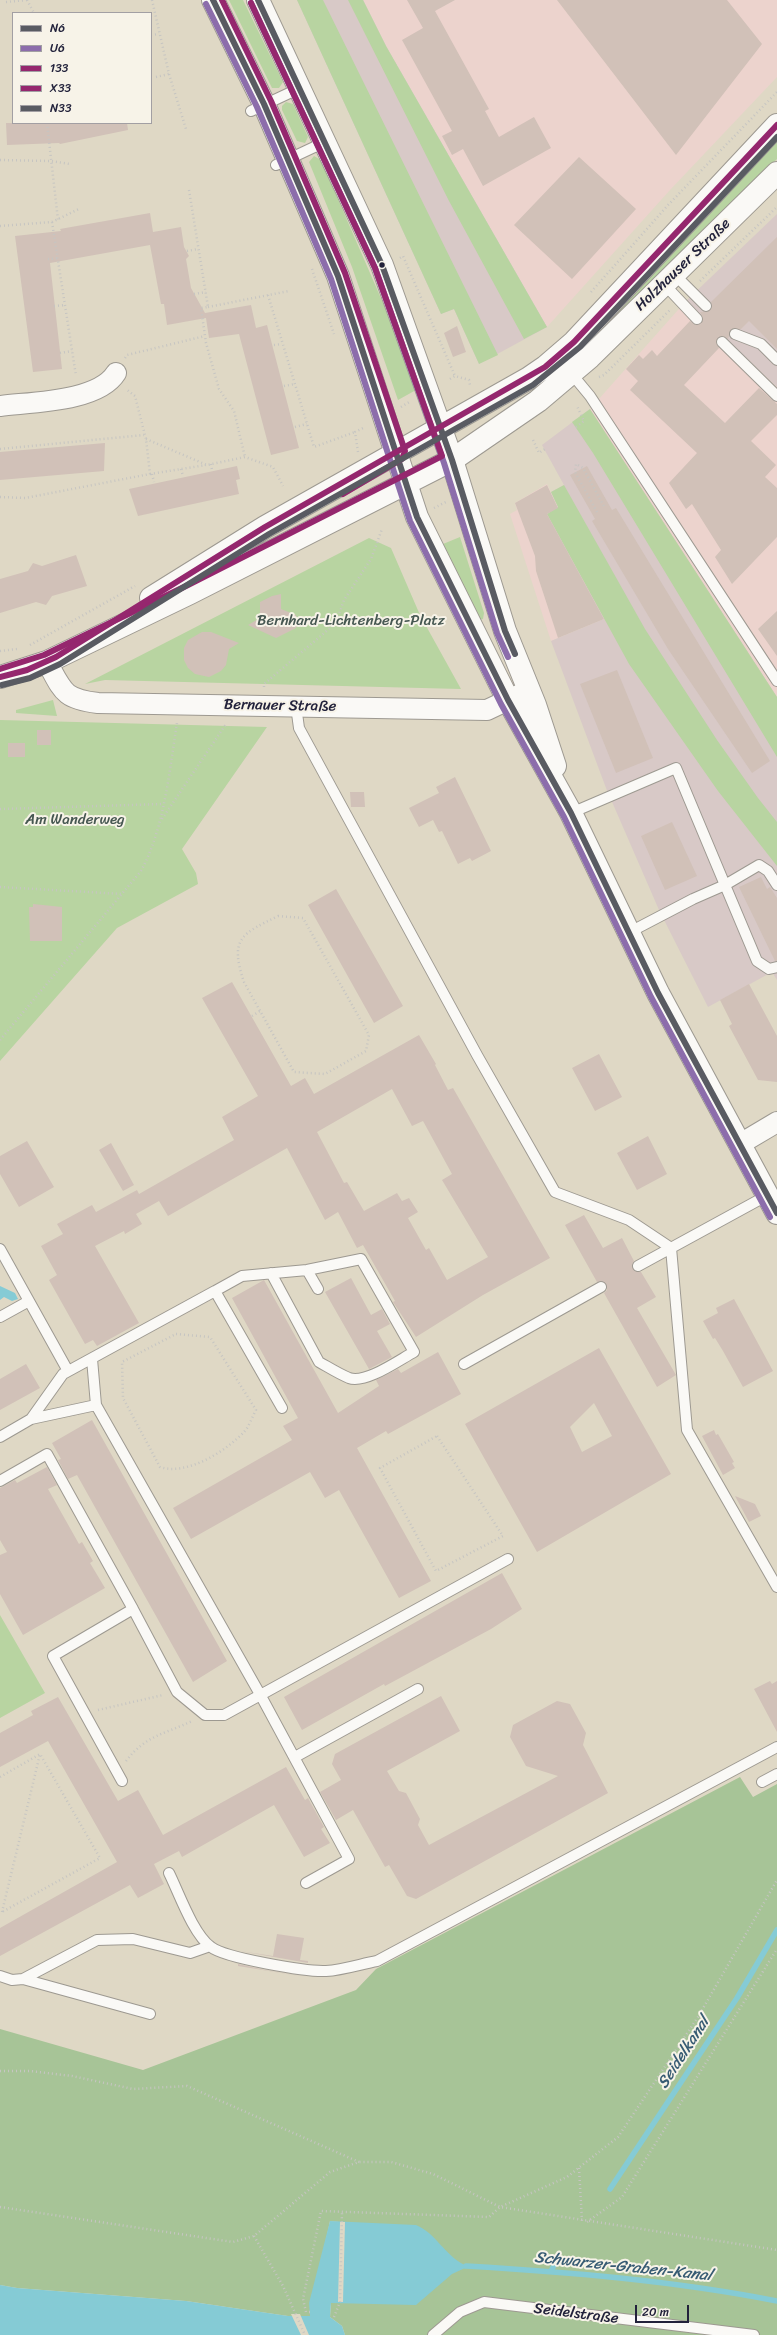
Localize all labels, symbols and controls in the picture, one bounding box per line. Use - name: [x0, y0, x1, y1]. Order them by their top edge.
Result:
- legend: [12, 12, 152, 124]
- text: N6: [50, 17, 65, 39]
- text: U6: [50, 37, 65, 59]
- text: 133: [50, 57, 68, 79]
- text: X33: [50, 77, 71, 99]
- text: N33: [50, 97, 72, 119]
- street label: Holzhauser Straße: [632, 215, 734, 315]
- unlabelled marker: [377, 260, 387, 270]
- park label: Bernhard-Lichtenberg-Platz: [257, 612, 445, 630]
- street label: Bernauer Straße: [224, 696, 336, 716]
- park label: Am Wanderweg: [25, 811, 125, 829]
- water label: Seidelkanal: [654, 2014, 714, 2092]
- water label: Schwarzer-Graben-Kanal: [533, 2248, 713, 2286]
- scale bar: [637, 2297, 691, 2323]
- street label: Seidelstraße: [533, 2300, 619, 2328]
- text: 20 m: [642, 2301, 669, 2323]

